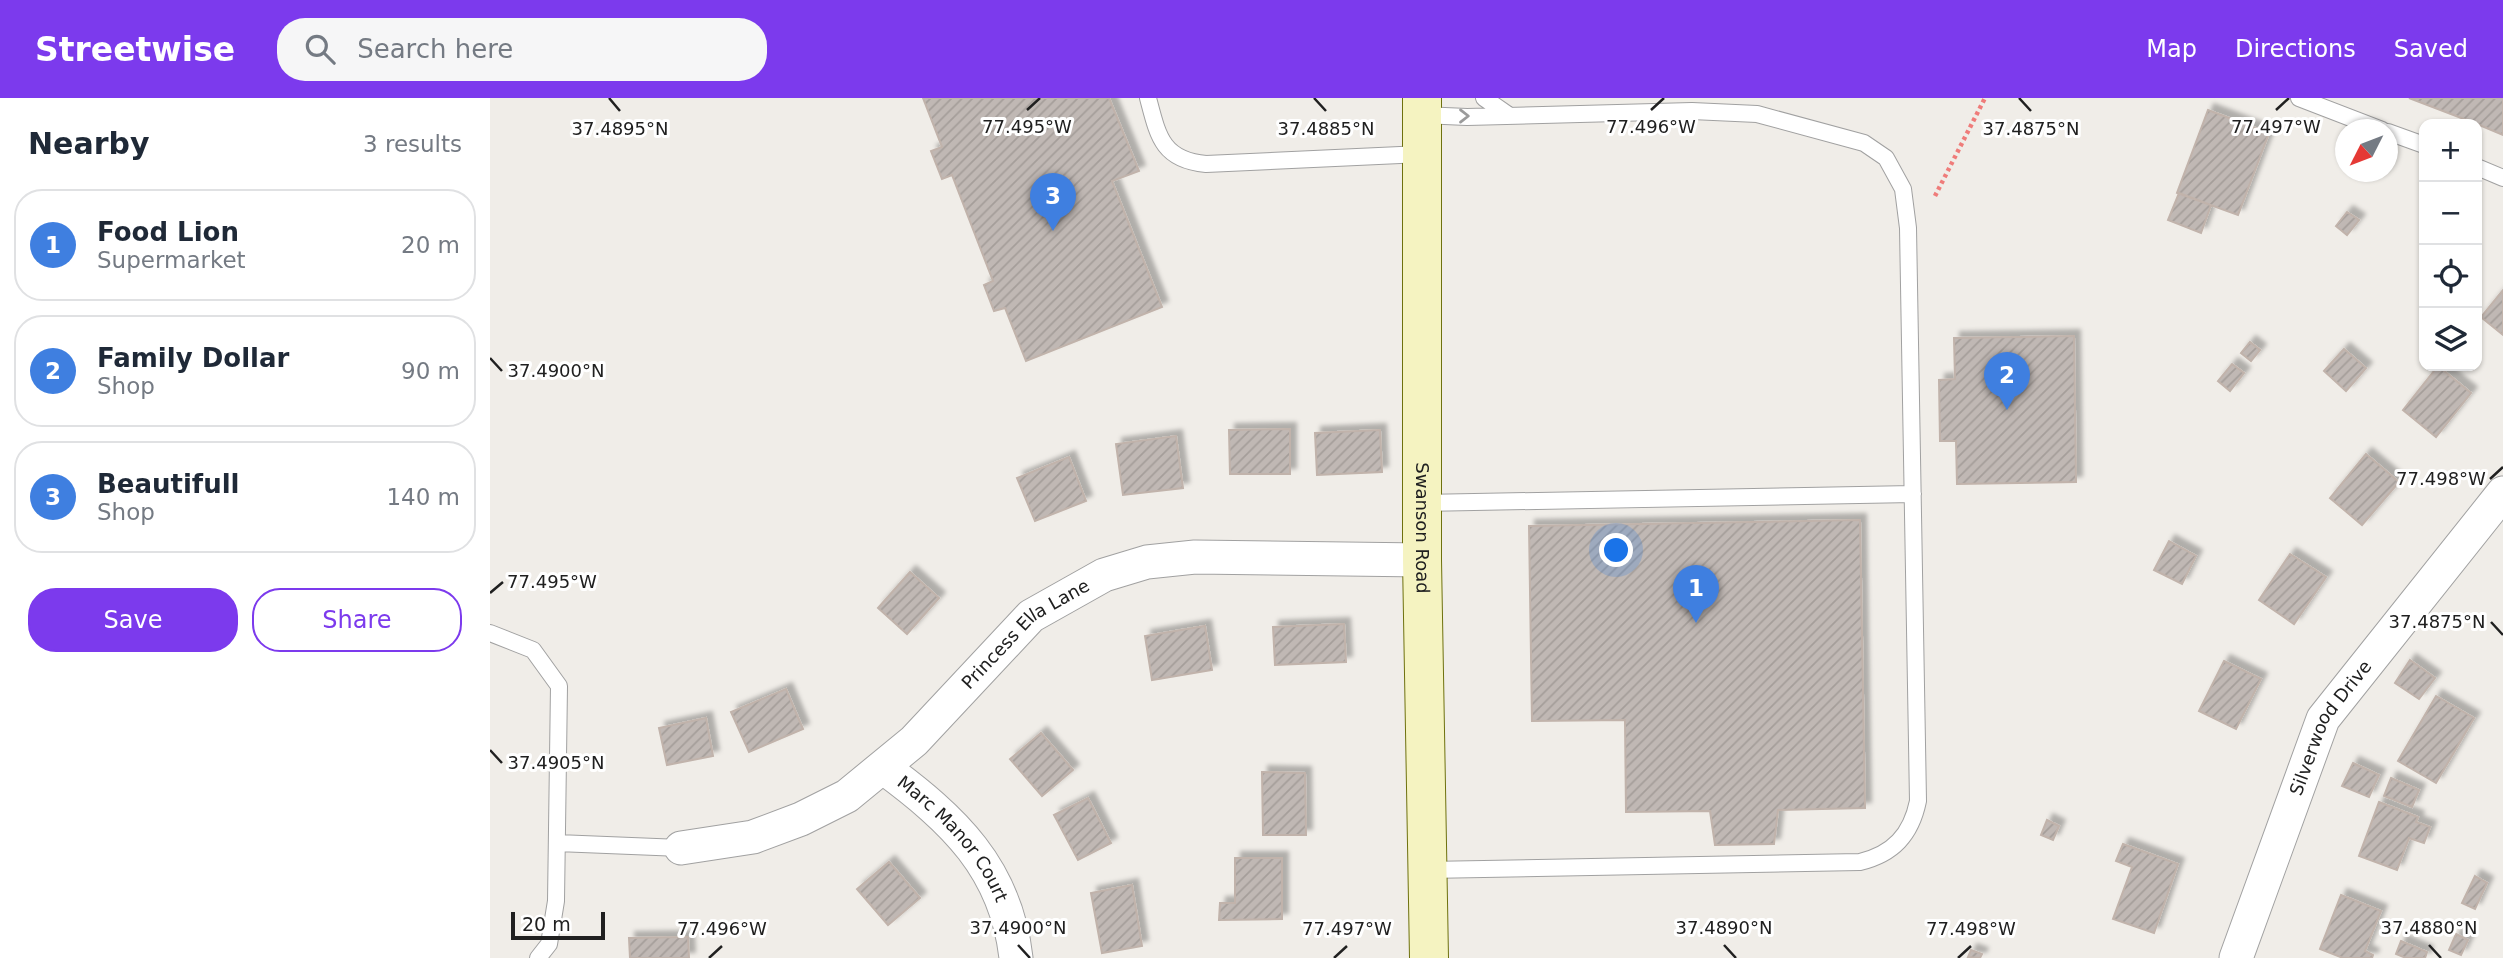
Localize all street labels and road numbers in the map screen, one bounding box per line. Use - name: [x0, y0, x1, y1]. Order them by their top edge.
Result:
- street label: Swanson Road: [1412, 462, 1434, 594]
- street label: Princess Ella Lane: [957, 574, 1093, 693]
- street label: Silverwood Drive: [2285, 656, 2376, 798]
- street label: Marc Manor Court: [894, 771, 1012, 905]

